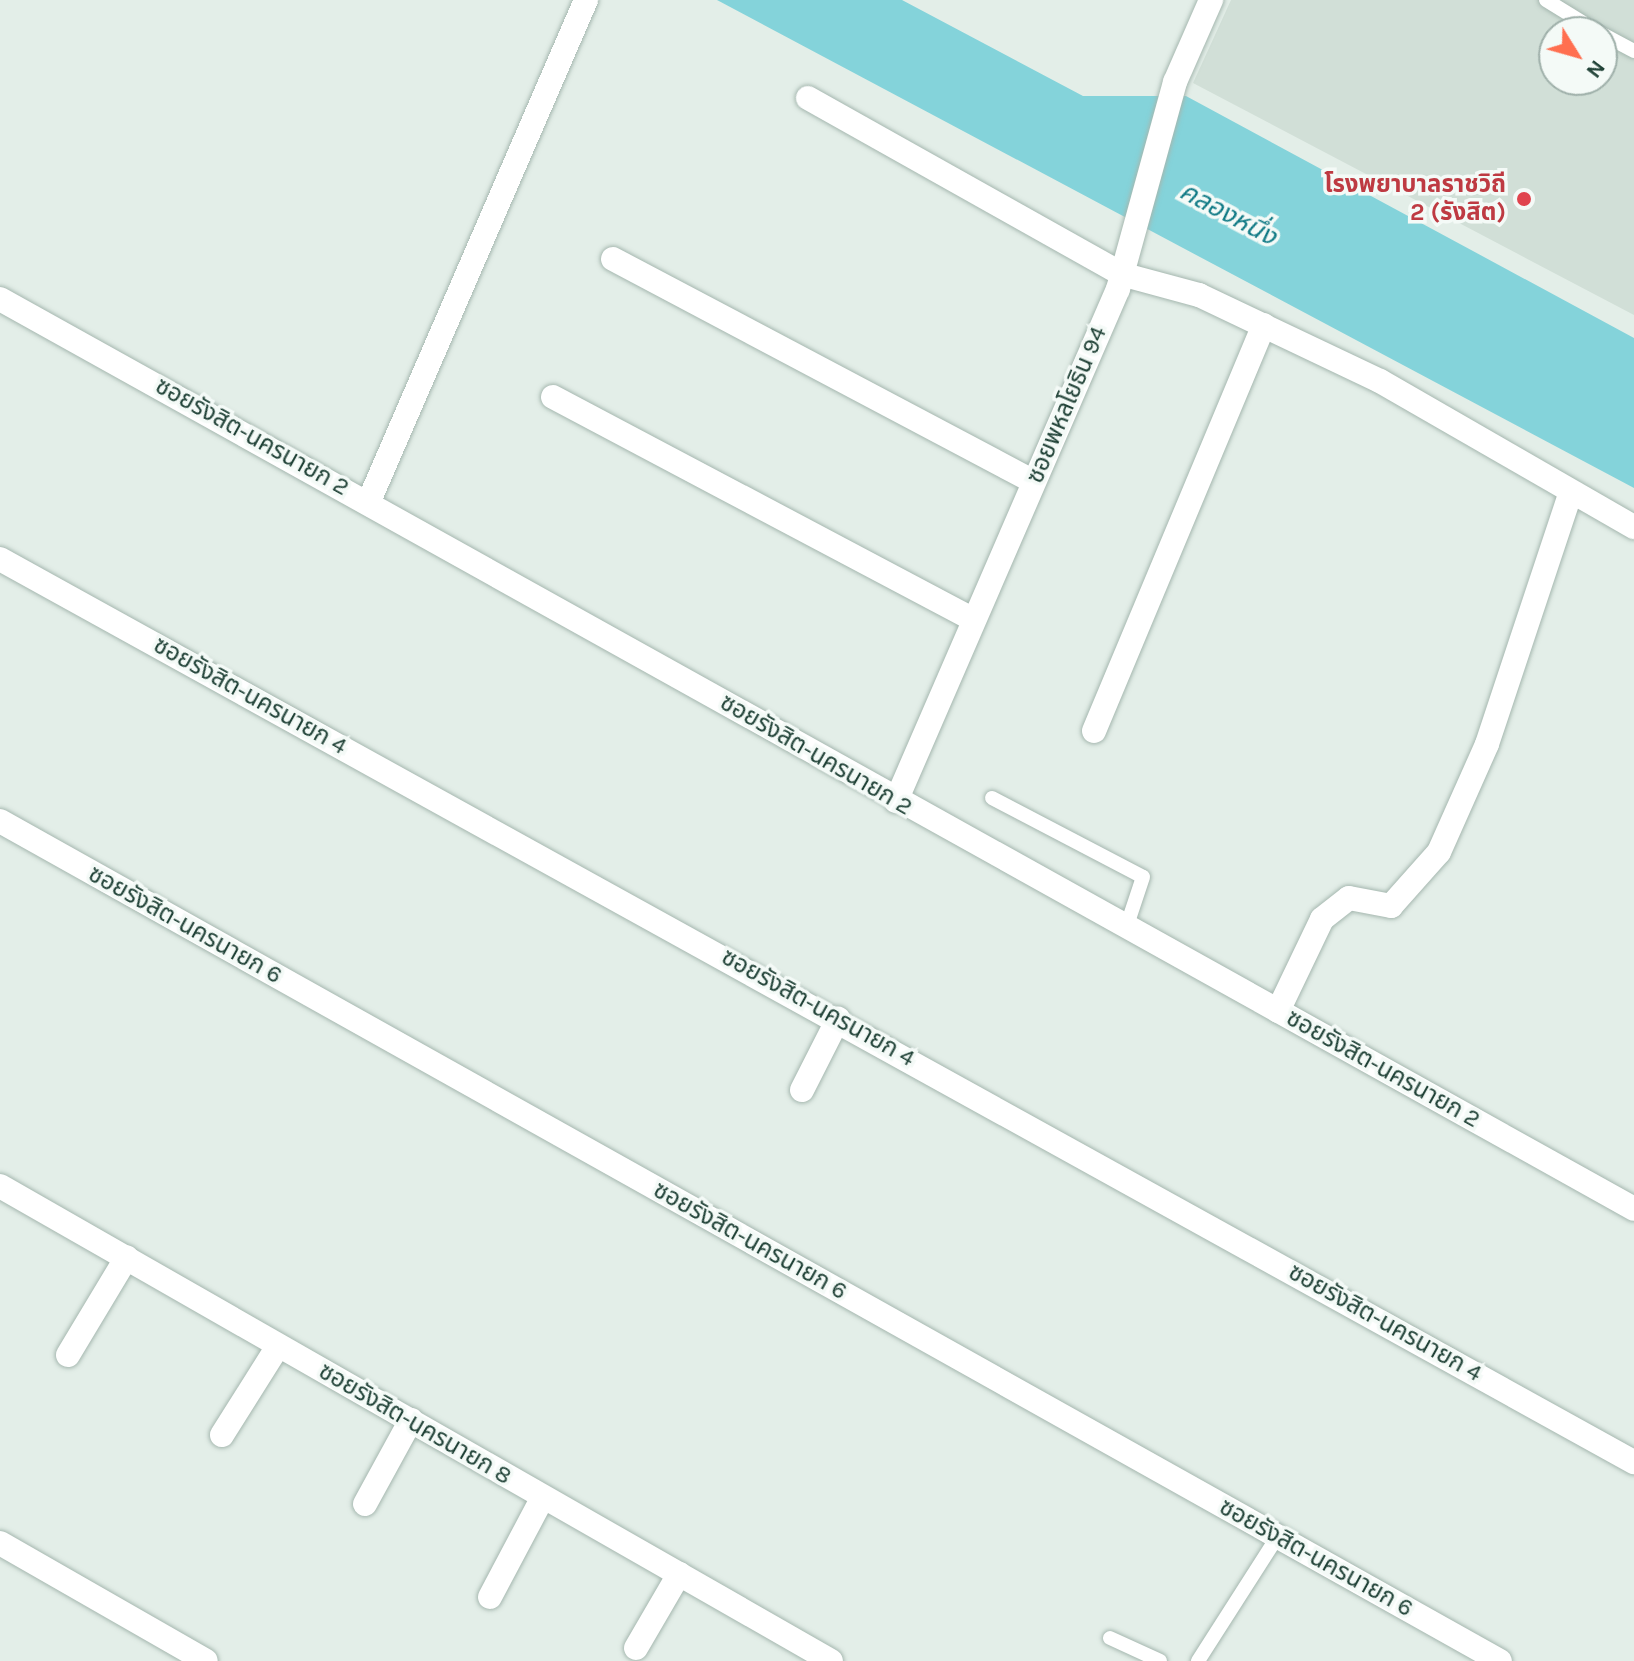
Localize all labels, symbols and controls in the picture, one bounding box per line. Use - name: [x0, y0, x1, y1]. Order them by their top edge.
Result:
- north arrow: [1538, 16, 1618, 96]
- text: N: [1580, 55, 1611, 83]
- place label: โรงพยาบาลราชวิถี 2 (รังสิต): [1324, 171, 1506, 227]
- water label: คลองหนึ่ง: [1174, 176, 1282, 252]
- marker: โรงพยาบาลราชวิถี 2 (รังสิต): [1513, 188, 1535, 210]
- street label: ซอยพหลโยธิน 94: [1021, 322, 1113, 488]
- street label: ซอยรังสิต-นครนายก 2: [150, 372, 354, 502]
- street label: ซอยรังสิต-นครนายก 4: [148, 631, 352, 761]
- street label: ซอยรังสิต-นครนายก 2: [715, 688, 917, 822]
- street label: ซอยรังสิต-นครนายก 6: [83, 860, 287, 990]
- street label: ซอยรังสิต-นครนายก 4: [716, 943, 920, 1073]
- street label: ซอยรังสิต-นครนายก 2: [1281, 1004, 1485, 1134]
- street label: ซอยรังสิต-นครนายก 6: [648, 1176, 852, 1306]
- street label: ซอยรังสิต-นครนายก 4: [1283, 1258, 1487, 1388]
- street label: ซอยรังสิต-นครนายก 8: [313, 1357, 517, 1491]
- street label: ซอยรังสิต-นครนายก 6: [1214, 1493, 1418, 1623]

